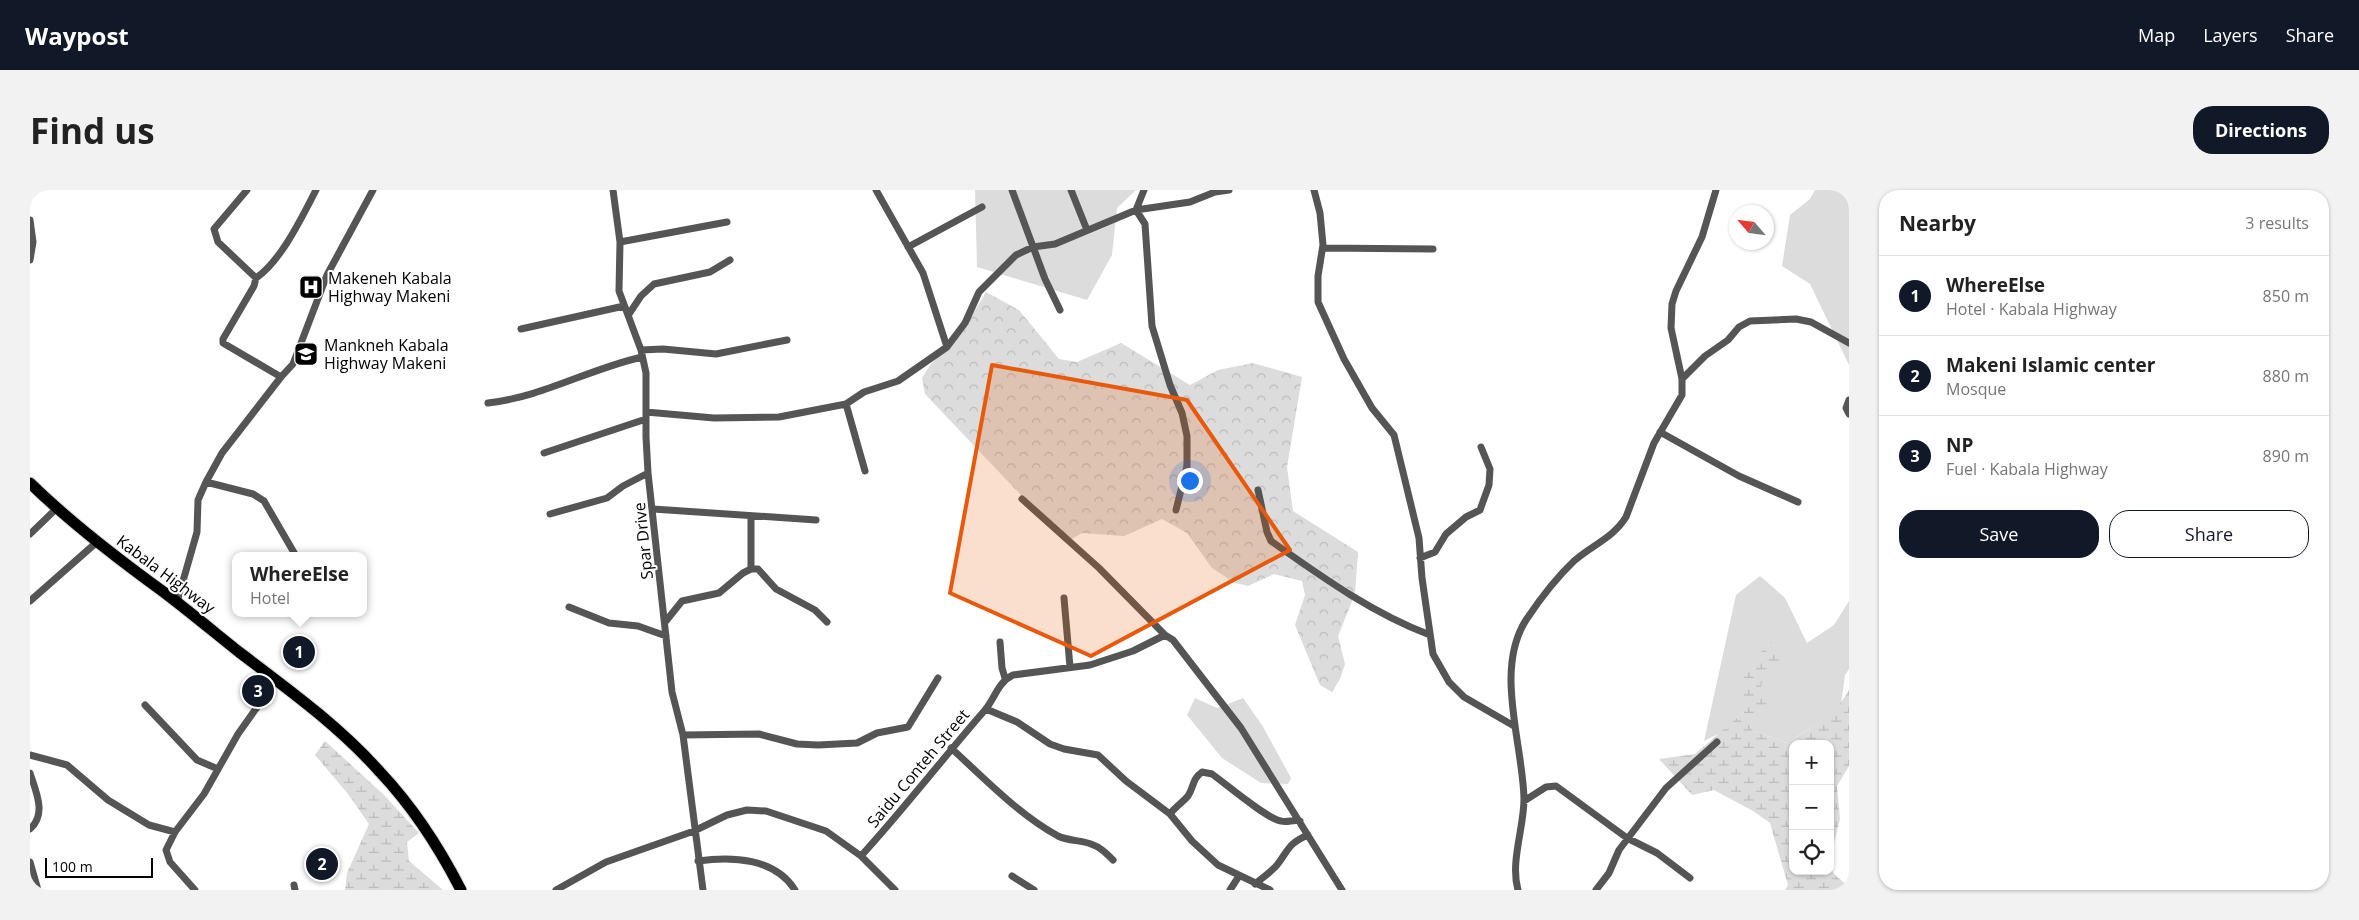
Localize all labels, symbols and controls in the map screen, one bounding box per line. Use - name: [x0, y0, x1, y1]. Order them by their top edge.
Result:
- text: Waypost: [25, 19, 129, 52]
- text: Map: [2138, 23, 2175, 47]
- text: Layers: [2203, 23, 2258, 47]
- text: Share: [2286, 23, 2334, 47]
- button: Directions: [2193, 106, 2329, 154]
- text: Find us: [30, 107, 155, 154]
- north arrow: [1729, 205, 1774, 250]
- text: Nearby: [1899, 209, 1976, 237]
- text: 3 results: [2245, 212, 2309, 234]
- place label: Makeneh Kabala Highway Makeni: [328, 267, 452, 307]
- text: WhereElse: [1946, 272, 2045, 298]
- hospital icon: Makeneh Kabala Highway Makeni: [298, 274, 324, 300]
- text: 1: [1910, 285, 1920, 307]
- text: 850 m: [2263, 285, 2309, 307]
- text: Hotel · Kabala Highway: [1946, 298, 2117, 320]
- place label: Mankneh Kabala Highway Makeni: [324, 334, 449, 374]
- school or university icon: Mankneh Kabala Highway Makeni: [293, 341, 319, 367]
- text: Makeni Islamic center: [1946, 352, 2155, 378]
- text: 2: [1910, 365, 1920, 387]
- text: 880 m: [2263, 365, 2309, 387]
- text: Mosque: [1946, 378, 2006, 400]
- text: NP: [1946, 432, 1973, 458]
- text: 3: [1910, 445, 1920, 467]
- text: 890 m: [2263, 445, 2309, 467]
- text: Fuel · Kabala Highway: [1946, 458, 2108, 480]
- your location: [1177, 468, 1203, 494]
- street label: Spar Drive: [628, 501, 658, 581]
- button: Save: [1899, 510, 2099, 558]
- button: Share: [2109, 510, 2309, 558]
- street label: Kabala Highway: [112, 530, 221, 619]
- popup: [232, 552, 367, 617]
- text: WhereElse: [250, 561, 349, 587]
- text: Hotel: [250, 587, 290, 609]
- pin: 1: [283, 633, 315, 671]
- pin: 3: [242, 672, 274, 710]
- street label: Saidu Conteh Street: [862, 704, 974, 832]
- map controls: [1789, 740, 1834, 875]
- button: +: [1789, 740, 1834, 785]
- button: −: [1789, 785, 1834, 830]
- button: locate: [1789, 830, 1834, 875]
- pin: 2: [306, 845, 338, 883]
- scale bar: [45, 855, 152, 878]
- text: 100 m: [52, 857, 93, 876]

